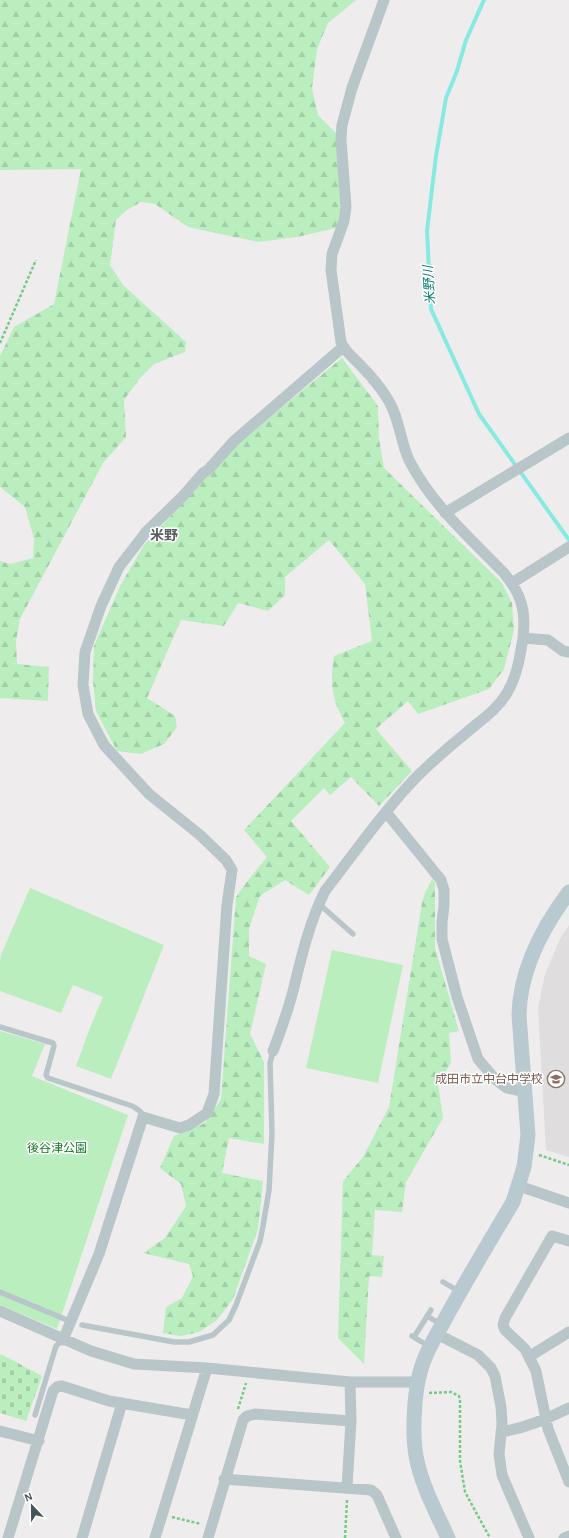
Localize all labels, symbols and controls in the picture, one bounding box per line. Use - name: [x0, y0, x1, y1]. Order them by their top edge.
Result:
- water label: 米野川: [421, 263, 438, 305]
- district label: 米野: [150, 528, 178, 543]
- school or university icon: 成田市立中台中学校: [546, 1069, 566, 1089]
- place label: 成田市立中台中学校: [435, 1072, 543, 1085]
- park label: 後谷津公園: [27, 1141, 87, 1154]
- north arrow: [12, 1486, 52, 1526]
- text: N: [23, 1491, 34, 1504]

